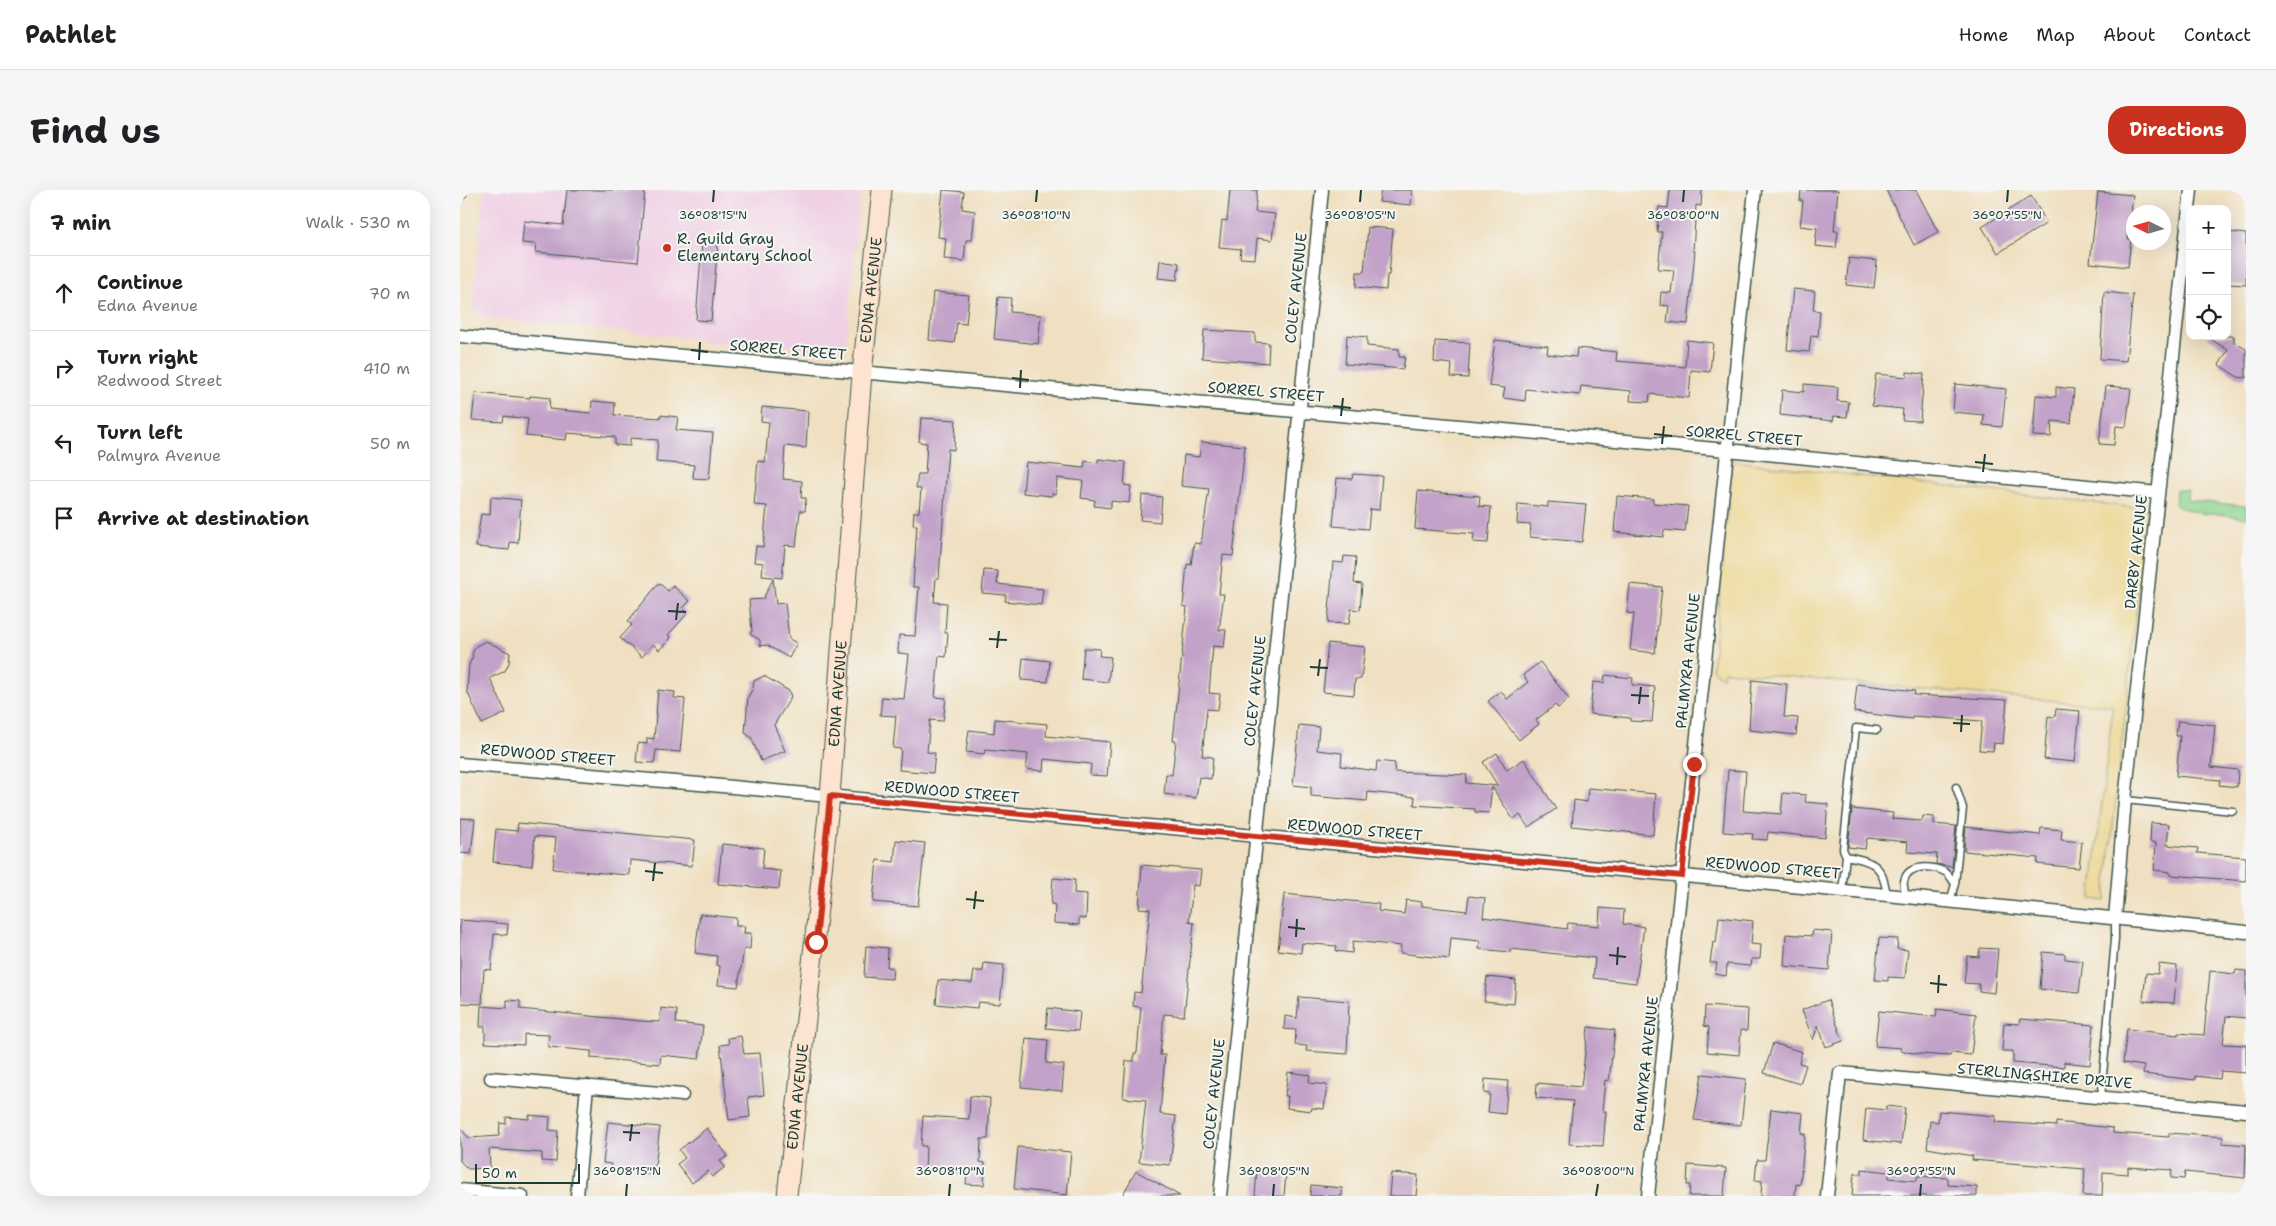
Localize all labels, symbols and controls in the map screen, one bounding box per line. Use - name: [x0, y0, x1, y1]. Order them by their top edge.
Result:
- text: Pathlet: [25, 19, 116, 51]
- text: Home: [1959, 23, 2008, 47]
- text: Map: [2036, 23, 2075, 47]
- text: About: [2103, 23, 2156, 47]
- text: Contact: [2184, 23, 2251, 47]
- button: Directions: [2108, 106, 2246, 154]
- text: Find us: [30, 107, 161, 154]
- north arrow: [2126, 205, 2171, 250]
- map controls: [2186, 205, 2231, 340]
- button: +: [2186, 205, 2231, 250]
- text: 36°08'15"N: [679, 207, 747, 223]
- text: 36°08'10"N: [1001, 207, 1071, 223]
- text: 36°08'05"N: [1324, 207, 1396, 223]
- text: 36°08'00"N: [1647, 207, 1719, 223]
- text: 36°07'55"N: [1972, 207, 2042, 223]
- text: 7 min: [50, 209, 111, 237]
- text: Walk · 530 m: [306, 212, 410, 233]
- place label: R. Guild Gray Elementary School: [677, 229, 813, 266]
- street label: COLEY AVENUE: [1280, 232, 1312, 344]
- street label: EDNA AVENUE: [855, 236, 887, 344]
- marker: R. Guild Gray Elementary School: [661, 242, 673, 254]
- button: −: [2186, 250, 2231, 295]
- text: Continue: [97, 270, 183, 295]
- icon: ahead: [50, 279, 78, 307]
- text: 70 m: [369, 283, 410, 304]
- text: Edna Avenue: [97, 295, 198, 316]
- button: locate: [2186, 295, 2231, 340]
- street label: SORREL STREET: [729, 335, 847, 365]
- text: Turn right: [97, 345, 198, 370]
- icon: right: [50, 354, 78, 382]
- text: 410 m: [363, 358, 410, 379]
- text: Redwood Street: [97, 370, 222, 391]
- street label: SORREL STREET: [1207, 377, 1325, 407]
- text: Turn left: [97, 420, 183, 445]
- street label: SORREL STREET: [1685, 421, 1803, 451]
- icon: left: [50, 429, 78, 457]
- text: 50 m: [370, 433, 410, 454]
- text: Palmyra Avenue: [97, 445, 221, 466]
- street label: DARBY AVENUE: [2120, 494, 2152, 610]
- icon: arrive: [50, 504, 78, 532]
- text: Arrive at destination: [97, 506, 309, 531]
- street label: PALMYRA AVENUE: [1671, 592, 1705, 730]
- street label: COLEY AVENUE: [1239, 635, 1271, 747]
- street label: EDNA AVENUE: [824, 639, 852, 748]
- street label: REDWOOD STREET: [480, 739, 616, 771]
- route end: [1683, 753, 1706, 776]
- street label: REDWOOD STREET: [884, 776, 1020, 808]
- street label: REDWOOD STREET: [1287, 814, 1423, 846]
- street label: REDWOOD STREET: [1705, 852, 1841, 884]
- route start: [805, 931, 828, 954]
- street label: PALMYRA AVENUE: [1629, 995, 1663, 1133]
- street label: COLEY AVENUE: [1198, 1038, 1230, 1150]
- street label: EDNA AVENUE: [782, 1042, 813, 1151]
- street label: STERLINGSHIRE DRIVE: [1957, 1058, 2133, 1094]
- scale bar: [475, 1161, 580, 1184]
- text: 36°08'15"N: [593, 1163, 661, 1179]
- text: 36°08'10"N: [915, 1163, 985, 1179]
- text: 36°08'05"N: [1238, 1163, 1310, 1179]
- text: 36°08'00"N: [1562, 1163, 1634, 1179]
- text: 36°07'55"N: [1886, 1163, 1956, 1179]
- text: 50 m: [482, 1164, 517, 1182]

